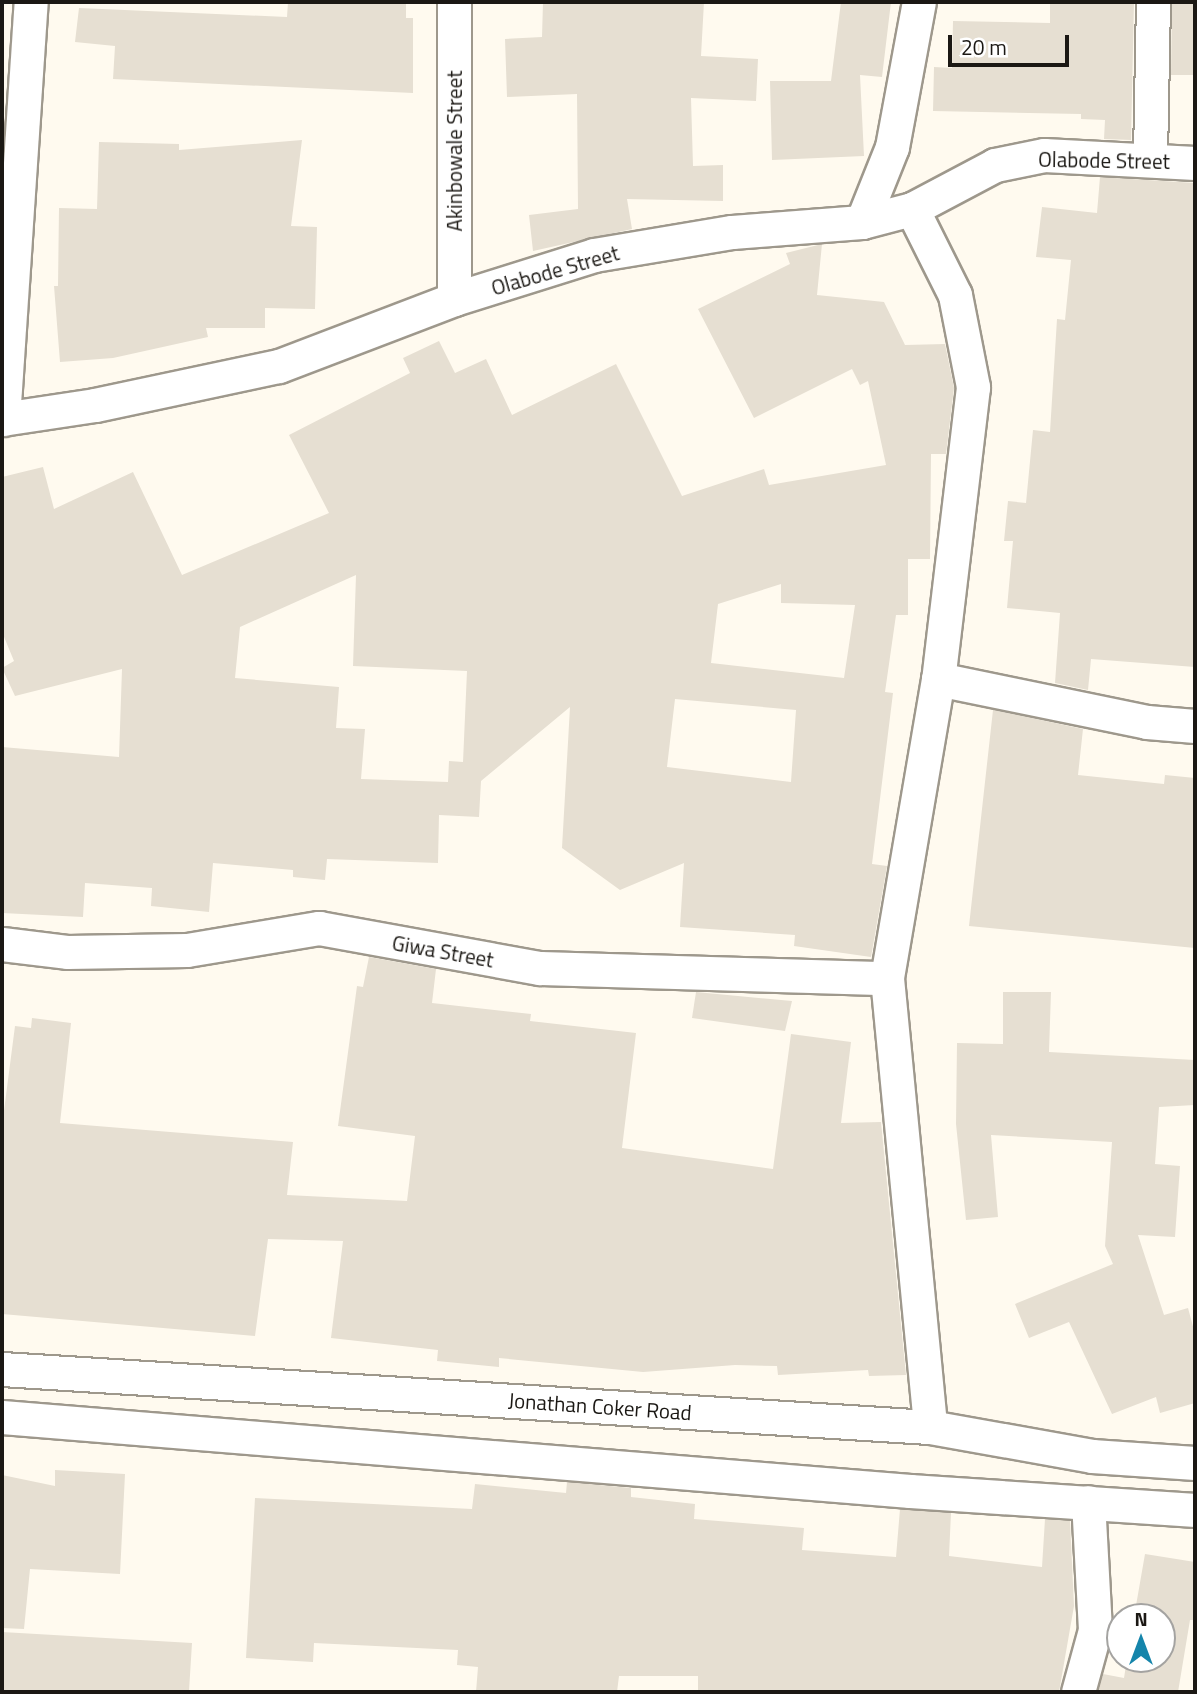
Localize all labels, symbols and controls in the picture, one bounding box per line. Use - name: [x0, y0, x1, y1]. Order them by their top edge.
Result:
- scale bar: [952, 21, 1073, 65]
- text: 20 m: [961, 31, 1007, 63]
- street label: Akinbowale Street: [441, 70, 467, 232]
- street label: Olabode Street: [1038, 146, 1170, 174]
- street label: Olabode Street: [488, 240, 622, 300]
- street label: Giwa Street: [390, 930, 496, 972]
- street label: Jonathan Coker Road: [507, 1387, 693, 1425]
- north arrow: [1106, 1603, 1176, 1673]
- text: N: [1134, 1604, 1148, 1633]

